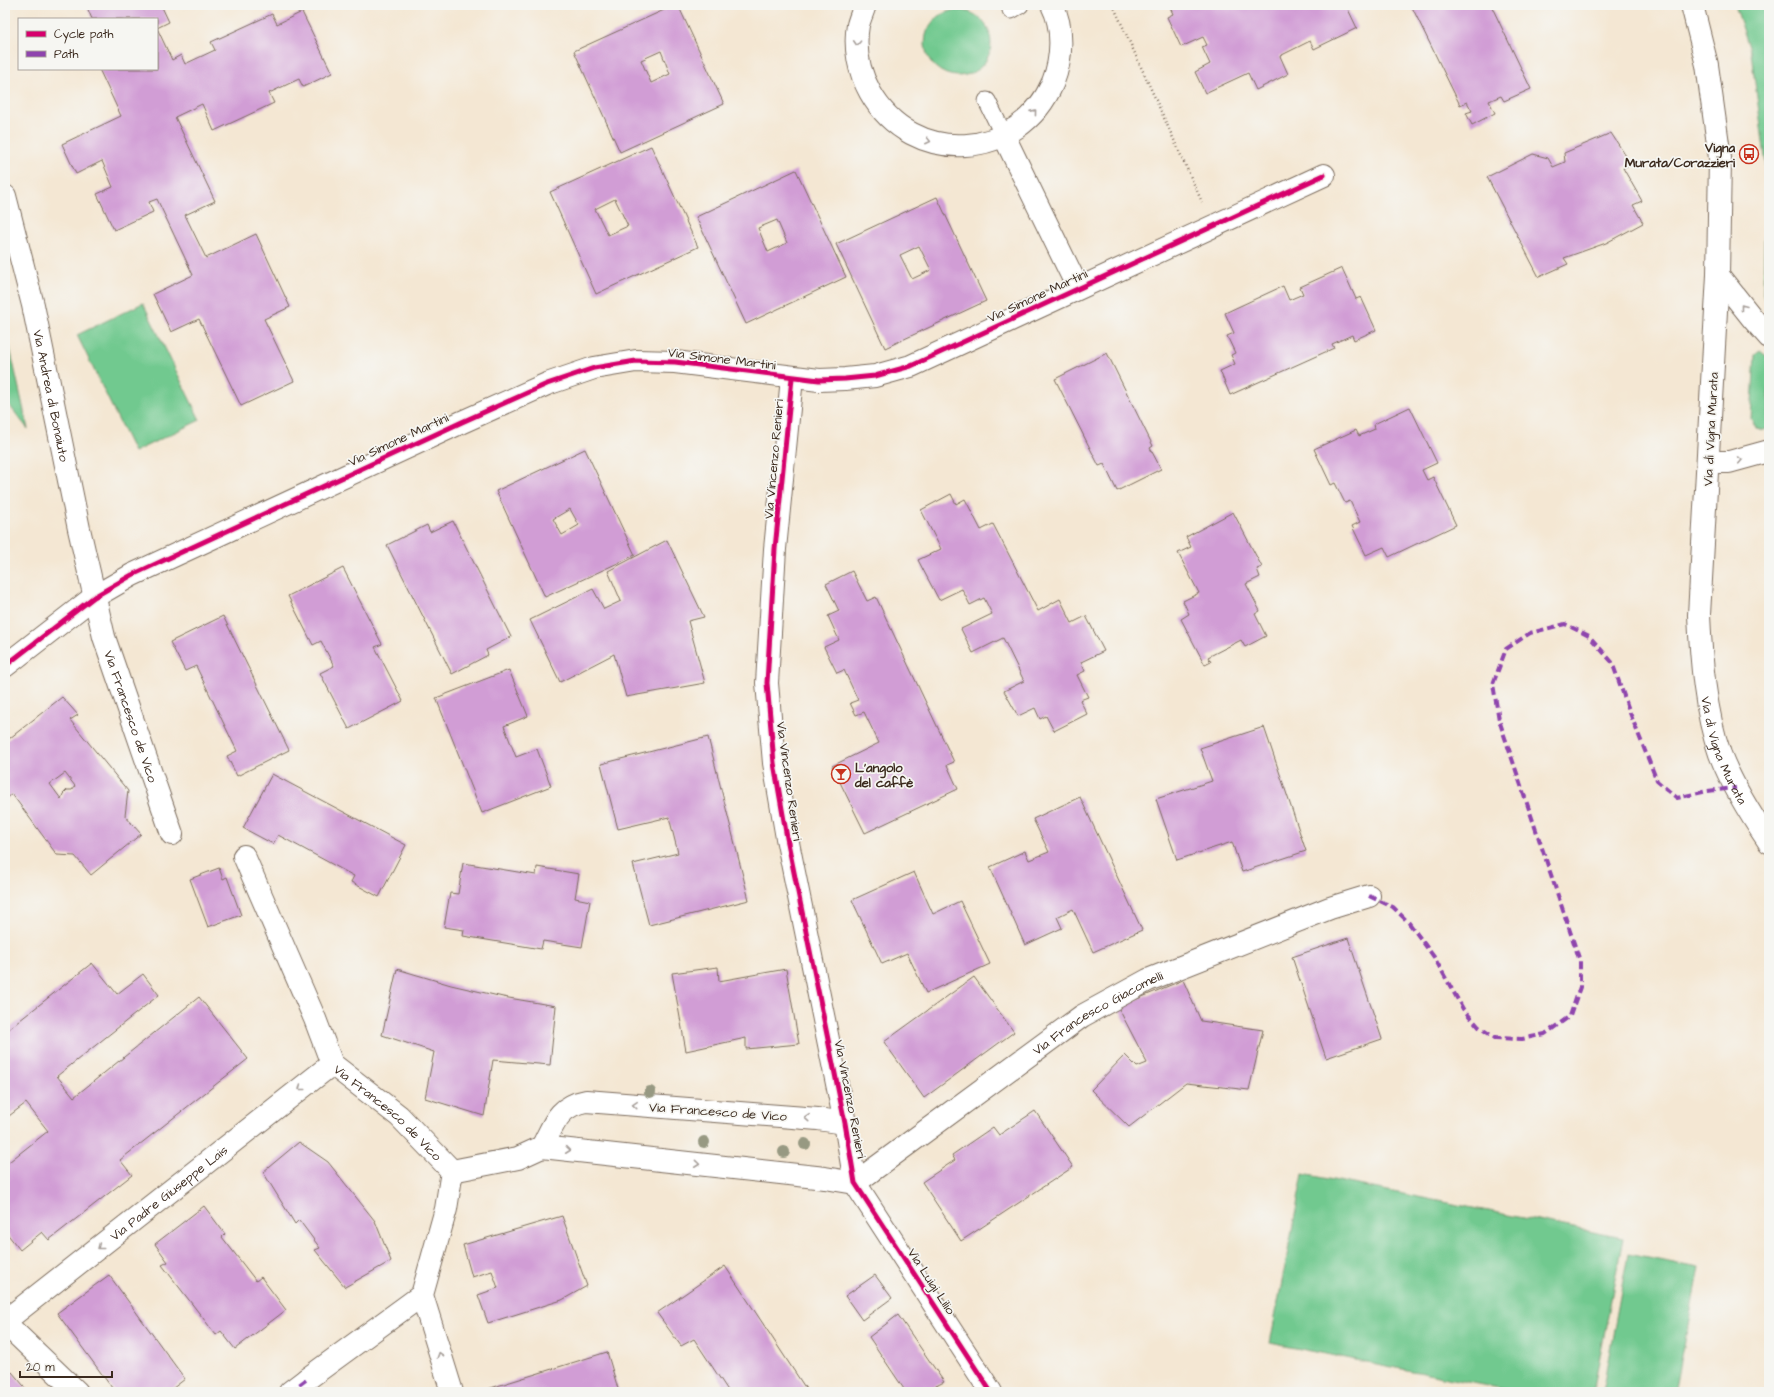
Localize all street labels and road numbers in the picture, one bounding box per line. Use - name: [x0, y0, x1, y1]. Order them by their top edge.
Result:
- street label: Via Simone Martini: [984, 265, 1090, 327]
- street label: Via Andrea di Bonaiuto: [28, 328, 73, 464]
- street label: Via Simone Martini: [667, 343, 777, 375]
- street label: Via di Vigna Murata: [1699, 371, 1724, 486]
- street label: Via Vincenzo Renieri: [760, 398, 788, 520]
- street label: Via Simone Martini: [345, 409, 451, 471]
- street label: Via Francesco de Vico: [99, 648, 162, 786]
- street label: Via di Vigna Murata: [1696, 695, 1751, 808]
- street label: Via Vincenzo Renieri: [772, 720, 806, 842]
- street label: Via Francesco Giacomelli: [1029, 967, 1166, 1060]
- street label: Via Vincenzo Renieri: [830, 1038, 870, 1160]
- street label: Via Francesco de Vico: [330, 1061, 446, 1166]
- street label: Via Francesco de Vico: [648, 1098, 788, 1126]
- street label: Via Padre Giuseppe Lais: [107, 1141, 232, 1245]
- street label: Via Luigi Lilio: [902, 1245, 960, 1319]

